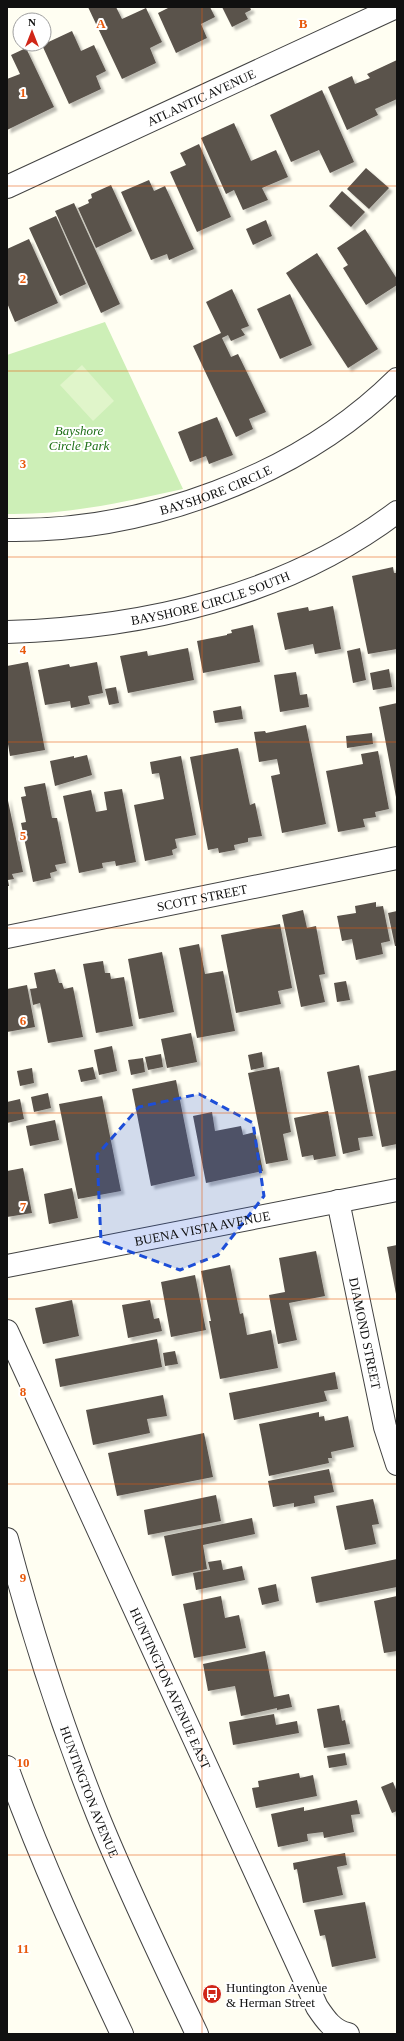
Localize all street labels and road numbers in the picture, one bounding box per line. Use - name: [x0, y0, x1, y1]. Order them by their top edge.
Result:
- street label: ATLANTIC AVENUE: [145, 66, 258, 129]
- street label: BAYSHORE CIRCLE: [158, 462, 274, 518]
- street label: BAYSHORE CIRCLE SOUTH: [130, 568, 292, 628]
- street label: SCOTT STREET: [155, 881, 249, 914]
- street label: BUENA VISTA AVENUE: [133, 1207, 272, 1248]
- street label: DIAMOND STREET: [347, 1276, 384, 1390]
- street label: HUNTINGTON AVENUE EAST: [127, 1605, 214, 1771]
- street label: HUNTINGTON AVENUE: [57, 1724, 122, 1860]

